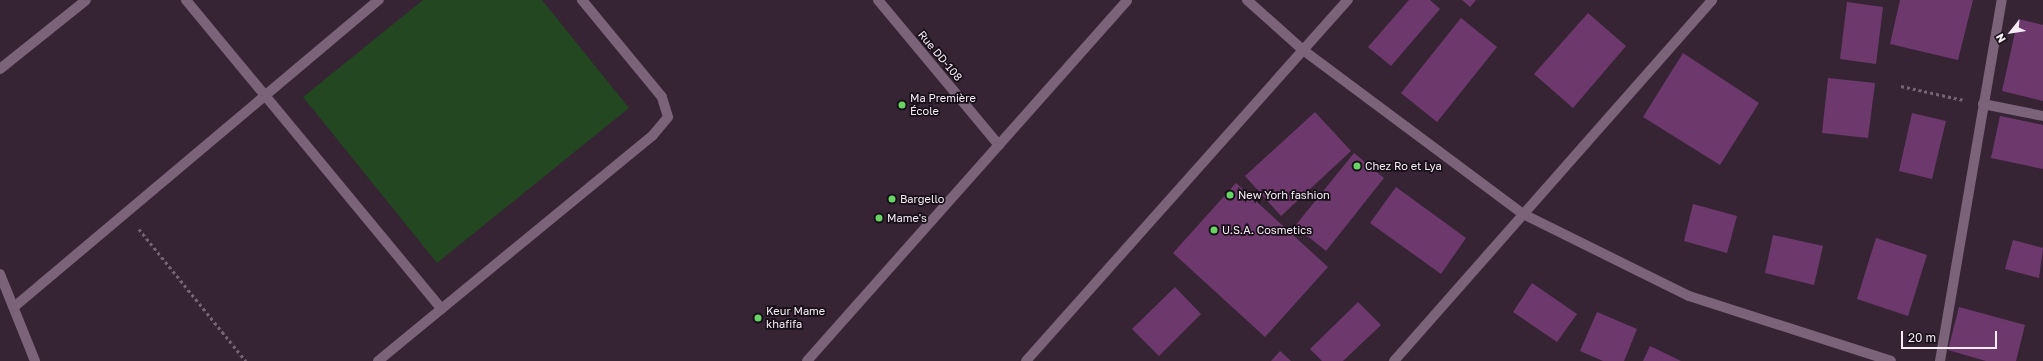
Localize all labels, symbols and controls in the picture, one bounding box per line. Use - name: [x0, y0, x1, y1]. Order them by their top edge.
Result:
- north arrow: [1991, 12, 2031, 52]
- street label: Rue DD-108: [915, 28, 965, 84]
- text: N: [1992, 31, 2008, 45]
- place label: Ma Première École: [910, 92, 976, 118]
- marker: Ma Première École: [897, 100, 907, 110]
- place label: Chez Ro et Lya: [1365, 159, 1442, 173]
- marker: Chez Ro et Lya: [1352, 161, 1362, 171]
- place label: New Yorh fashion: [1238, 188, 1330, 202]
- marker: New Yorh fashion: [1225, 190, 1235, 200]
- place label: Bargello: [900, 192, 944, 206]
- marker: Bargello: [887, 194, 897, 204]
- place label: Mame's: [887, 211, 927, 225]
- marker: Mame's: [874, 213, 884, 223]
- place label: U.S.A. Cosmetics: [1222, 223, 1312, 237]
- marker: U.S.A. Cosmetics: [1209, 225, 1219, 235]
- place label: Keur Mame khafifa: [766, 305, 825, 331]
- marker: Keur Mame khafifa: [753, 313, 763, 323]
- scale bar: [1903, 323, 1999, 349]
- text: 20 m: [1908, 330, 1936, 345]

